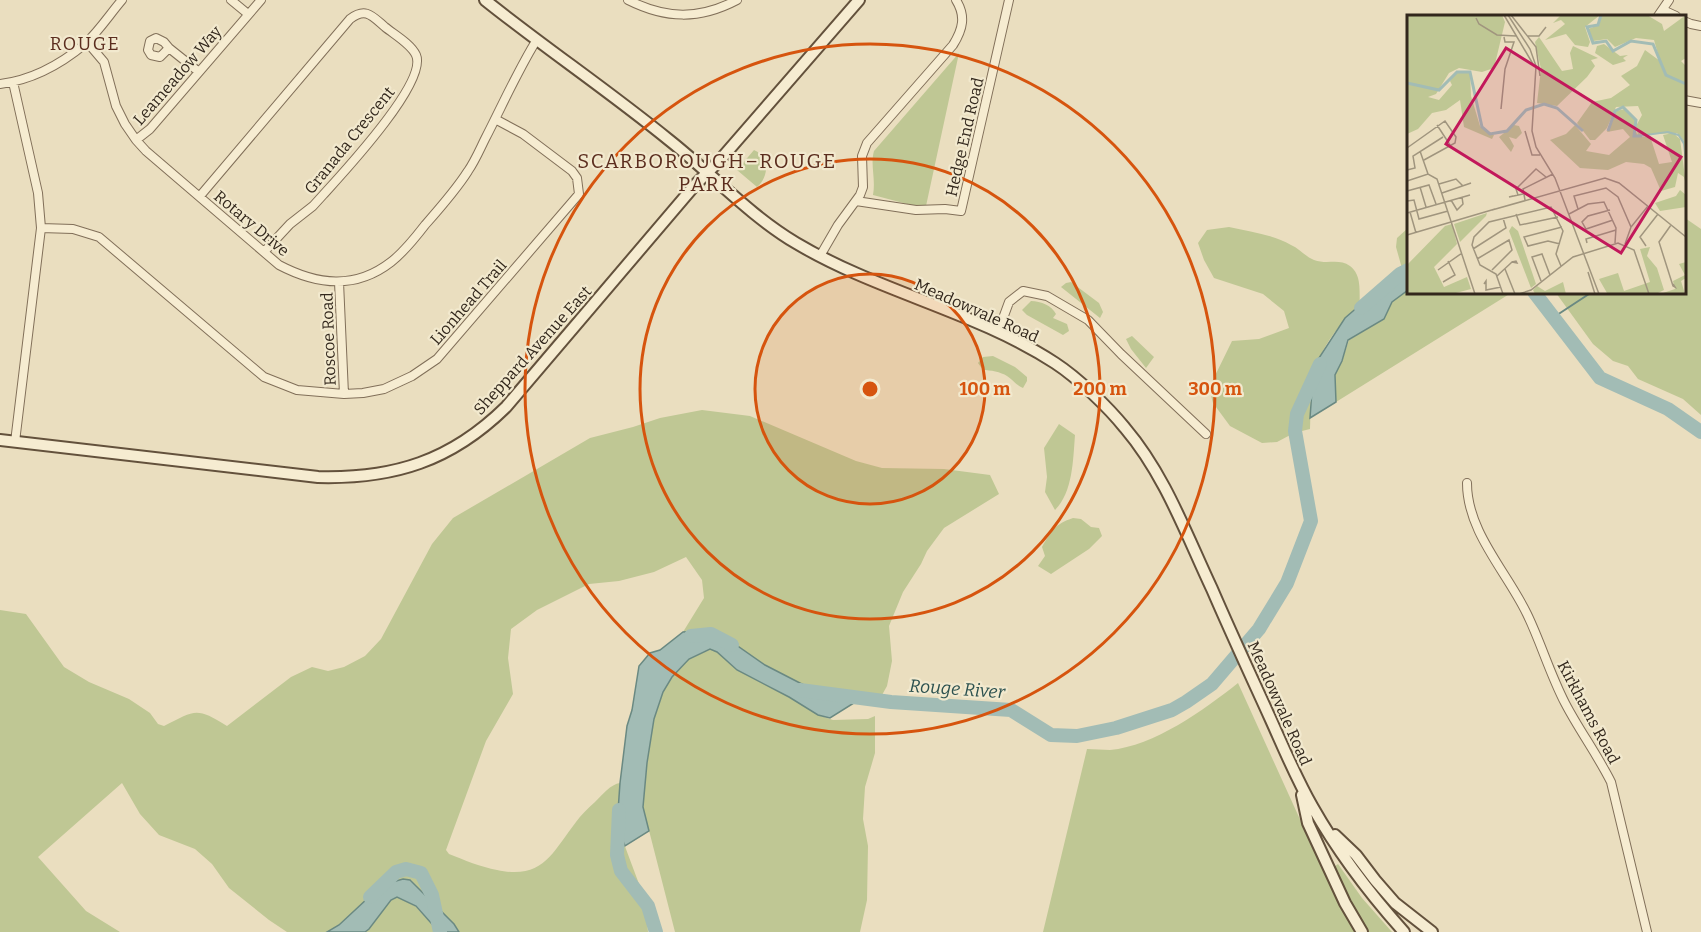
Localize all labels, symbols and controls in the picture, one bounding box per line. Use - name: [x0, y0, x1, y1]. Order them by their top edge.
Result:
- inset map: [1407, 15, 1686, 294]
- street label: Leameadow Way: [129, 21, 226, 129]
- district label: ROUGE: [50, 33, 120, 55]
- street label: Hedge End Road: [942, 75, 988, 198]
- street label: Granada Crescent: [300, 83, 399, 198]
- district label: SCARBOROUGH–ROUGE PARK: [577, 149, 837, 196]
- street label: Rotary Drive: [210, 186, 293, 260]
- street label: Lionhead Trail: [426, 256, 511, 349]
- street label: Meadowvale Road: [912, 275, 1042, 347]
- street label: Sheppard Avenue East: [470, 282, 595, 419]
- street label: Roscoe Road: [317, 291, 340, 386]
- text: 100 m: [959, 378, 1011, 400]
- text: 200 m: [1073, 378, 1127, 400]
- text: 300 m: [1188, 378, 1242, 400]
- centre of rings: [860, 379, 880, 399]
- street label: Meadowvale Road: [1244, 638, 1316, 769]
- street label: Kirkhams Road: [1553, 658, 1624, 767]
- water label: Rouge River: [908, 675, 1006, 703]

